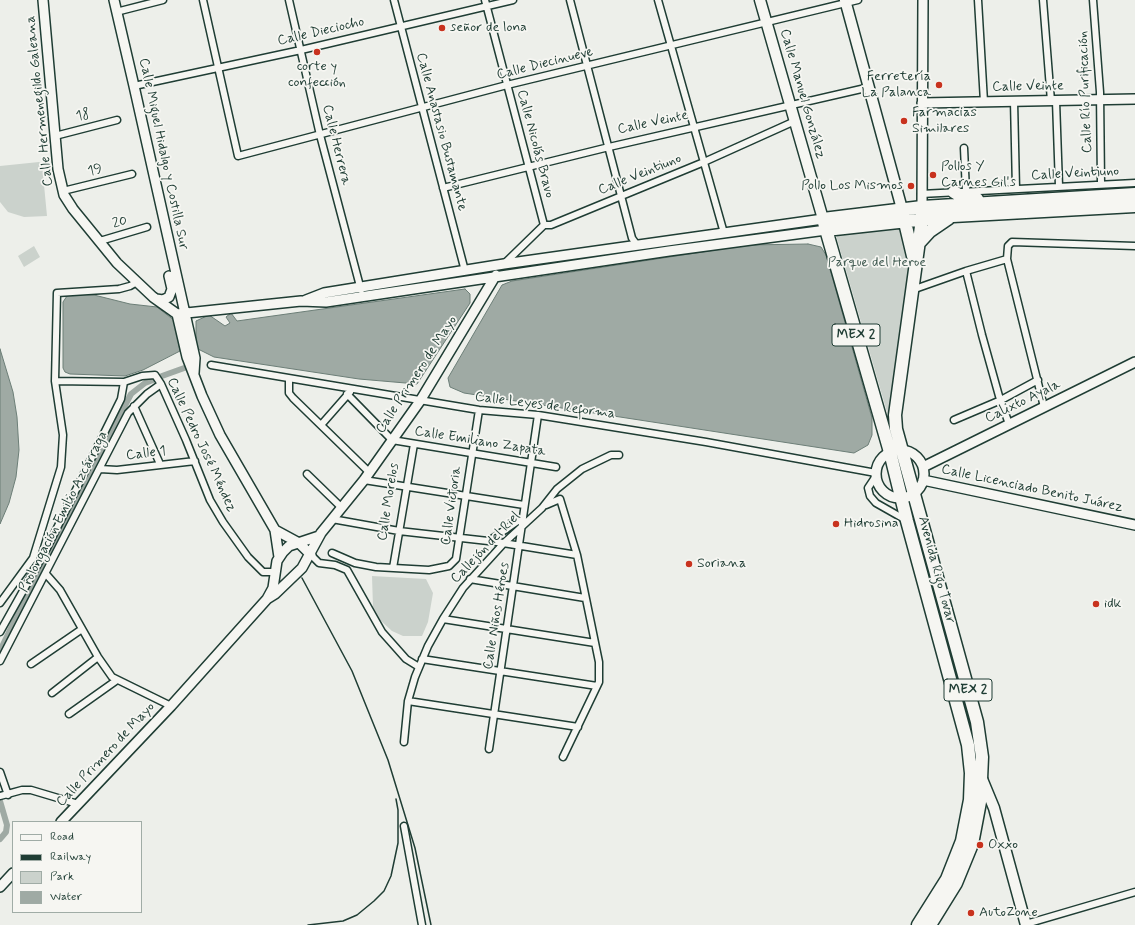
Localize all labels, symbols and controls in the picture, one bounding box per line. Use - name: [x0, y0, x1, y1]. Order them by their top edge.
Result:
- street label: Calle Dieciocho: [276, 14, 366, 50]
- street label: Calle Hermenegildo Galeana: [23, 15, 57, 187]
- place label: señor de lona: [450, 20, 527, 36]
- marker: señor de lona: [437, 23, 447, 33]
- street label: Calle Manuel González: [775, 27, 829, 161]
- street label: Calle Río Purificación: [1075, 31, 1097, 153]
- street label: Calle Diecinueve: [495, 44, 595, 84]
- marker: corte y confección: [312, 47, 322, 57]
- street label: Calle Anastasio Bustamante: [412, 51, 470, 213]
- street label: Calle Miguel Hidalgo y Costilla Sur: [134, 57, 192, 251]
- place label: corte y confección: [288, 59, 346, 92]
- place label: Ferretería La Palanca: [862, 69, 931, 102]
- street label: Calle Veinte: [992, 78, 1064, 96]
- marker: Ferretería La Palanca: [934, 80, 944, 90]
- street label: Calle Nicolás Bravo: [512, 88, 558, 200]
- street label: Calle Herrera: [318, 103, 354, 187]
- place label: Farmacias Similares: [912, 105, 977, 138]
- street label: 18: [74, 106, 92, 126]
- street label: Calle Veinte: [616, 107, 690, 139]
- marker: Farmacias Similares: [899, 116, 909, 126]
- street label: Calle Veintiuno: [596, 151, 684, 199]
- place label: Pollos Y Carnes Gil's: [941, 159, 1016, 192]
- street label: 19: [86, 161, 104, 181]
- street label: Calle Veintiuno: [1031, 163, 1119, 185]
- marker: Pollos Y Carnes Gil's: [928, 170, 938, 180]
- place label: Pollo Los Mismos: [801, 178, 903, 194]
- marker: Pollo Los Mismos: [906, 181, 916, 191]
- street label: 20: [111, 213, 129, 233]
- park label: Parque del Heroe: [828, 255, 926, 271]
- street label: Calle Primero de Mayo: [373, 313, 461, 437]
- road number: MEX 2: [832, 324, 880, 346]
- street label: Calle Pedro José Méndez: [162, 375, 240, 515]
- street label: Calixto Ayala: [983, 377, 1063, 427]
- street label: Calle Leyes de Reforma: [474, 389, 616, 423]
- street label: Calle Emiliano Zapata: [413, 423, 547, 461]
- street label: Prolongación Emilio Azcárraga: [16, 428, 112, 596]
- street label: Calle 1: [125, 443, 167, 465]
- street label: Calle Morelos: [375, 462, 403, 542]
- street label: Calle Licenciado Benito Juárez: [940, 462, 1124, 516]
- street label: Calle Victoria: [438, 465, 466, 547]
- street label: Callejón del Riel: [448, 509, 524, 587]
- street label: Avenida Rigo Tovar: [914, 515, 958, 625]
- place label: Hidrosina: [844, 516, 899, 532]
- marker: Hidrosina: [831, 519, 841, 529]
- place label: Soriana: [697, 556, 746, 572]
- marker: Soriana: [684, 559, 694, 569]
- street label: Calle Niños Héroes: [480, 561, 514, 671]
- place label: idk: [1104, 596, 1121, 612]
- marker: idk: [1091, 599, 1101, 609]
- road number: MEX 2: [944, 679, 992, 701]
- street label: Calle Primero de Mayo: [53, 699, 159, 811]
- legend: [12, 821, 142, 913]
- text: Road: [50, 829, 74, 845]
- place label: Oxxo: [988, 837, 1018, 853]
- marker: Oxxo: [975, 840, 985, 850]
- text: Railway: [50, 849, 91, 865]
- text: Park: [50, 869, 74, 885]
- text: Water: [50, 889, 82, 905]
- place label: AutoZone: [979, 905, 1038, 921]
- marker: AutoZone: [966, 908, 976, 918]

